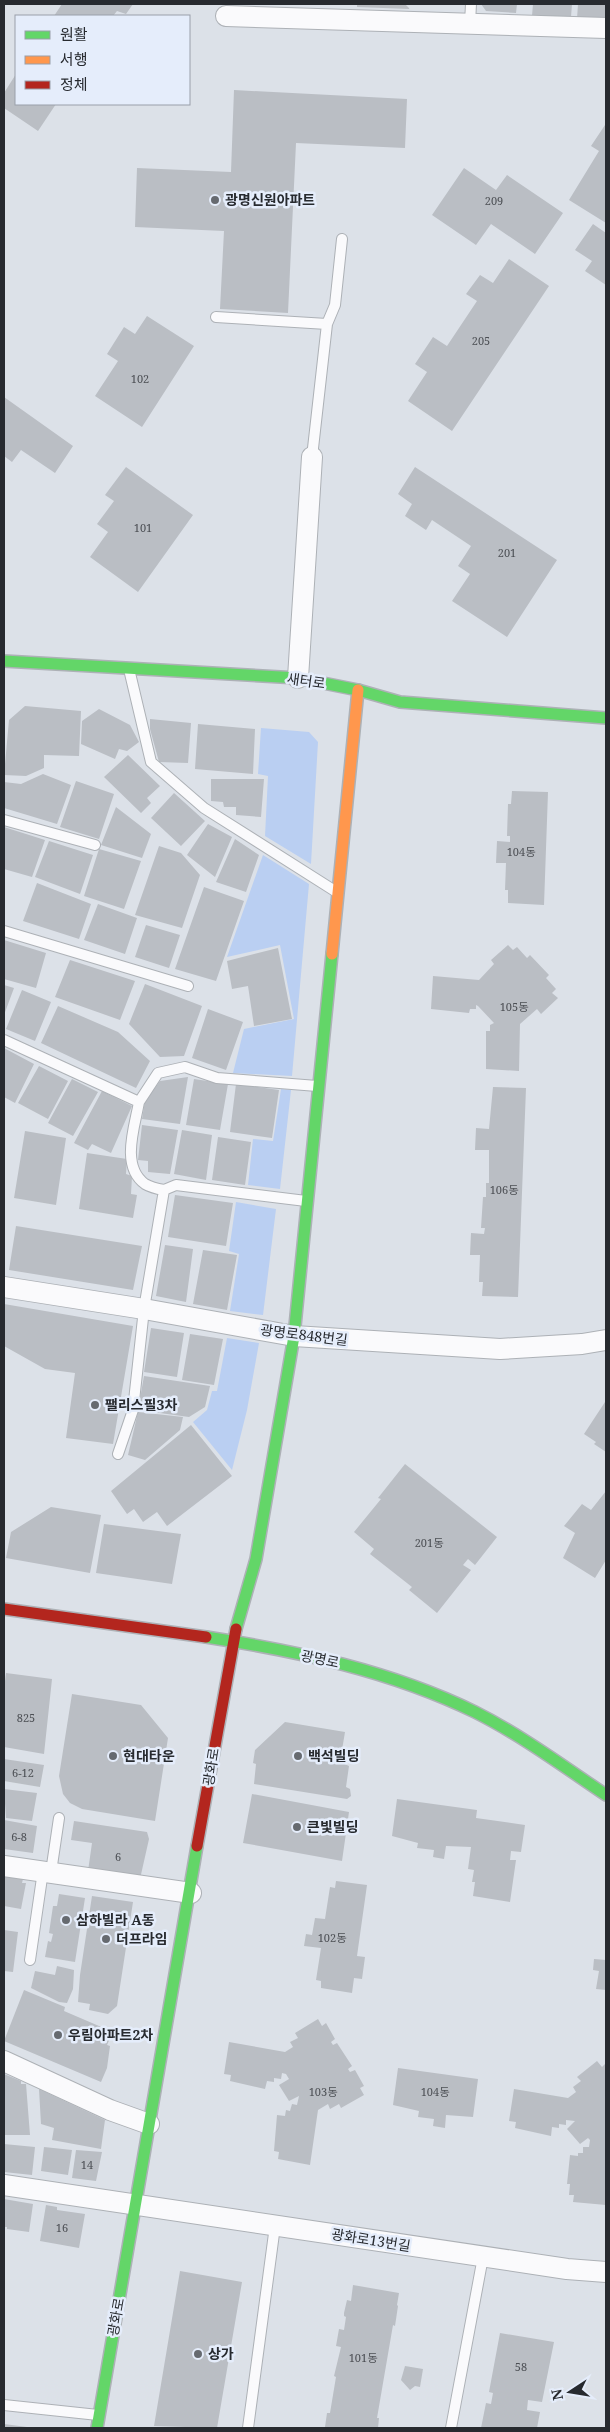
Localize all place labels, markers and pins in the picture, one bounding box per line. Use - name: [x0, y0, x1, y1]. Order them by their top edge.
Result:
- place label: 광명신원아파트: [225, 190, 315, 209]
- marker: 광명신원아파트: [209, 194, 221, 206]
- place label: 팰리스필3차: [105, 1395, 177, 1414]
- marker: 팰리스필3차: [89, 1399, 101, 1411]
- place label: 현대타운: [123, 1746, 175, 1765]
- place label: 백석빌딩: [308, 1746, 360, 1765]
- marker: 현대타운: [107, 1750, 119, 1762]
- marker: 백석빌딩: [292, 1750, 304, 1762]
- place label: 큰빛빌딩: [307, 1817, 359, 1836]
- marker: 큰빛빌딩: [291, 1821, 303, 1833]
- place label: 삼하빌라 A동: [76, 1910, 155, 1929]
- marker: 삼하빌라 A동: [60, 1914, 72, 1926]
- place label: 더프라임: [116, 1929, 168, 1948]
- marker: 더프라임: [100, 1933, 112, 1945]
- place label: 우림아파트2차: [68, 2025, 153, 2044]
- marker: 우림아파트2차: [52, 2029, 64, 2041]
- place label: 상가: [208, 2344, 234, 2363]
- marker: 상가: [192, 2348, 204, 2360]

